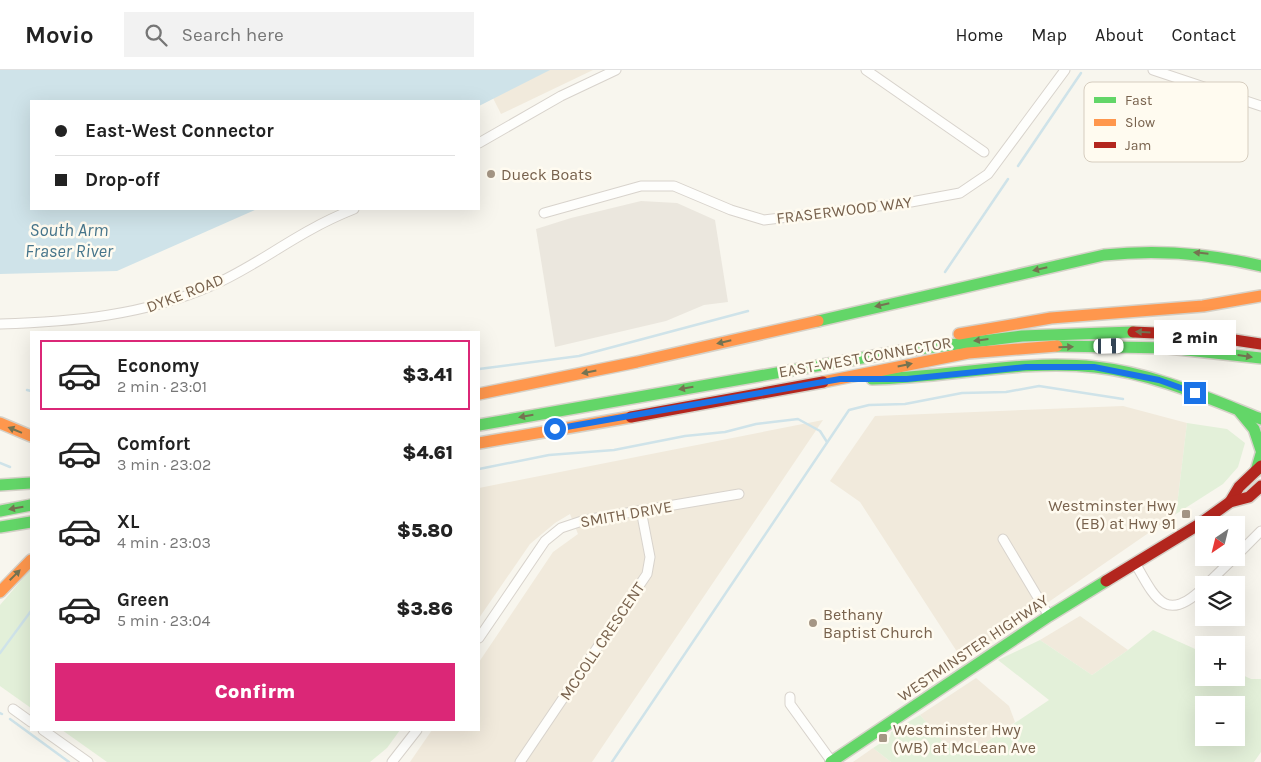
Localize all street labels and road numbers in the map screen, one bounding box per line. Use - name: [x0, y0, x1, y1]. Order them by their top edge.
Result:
- street label: FRASERWOOD WAY: [775, 192, 913, 228]
- street label: DYKE ROAD: [144, 270, 226, 316]
- street label: EAST-WEST CONNECTOR: [777, 332, 953, 382]
- street label: SMITH DRIVE: [579, 497, 673, 531]
- street label: MCCOLL CRESCENT: [555, 578, 649, 704]
- street label: WESTMINSTER HIGHWAY: [894, 590, 1052, 706]

